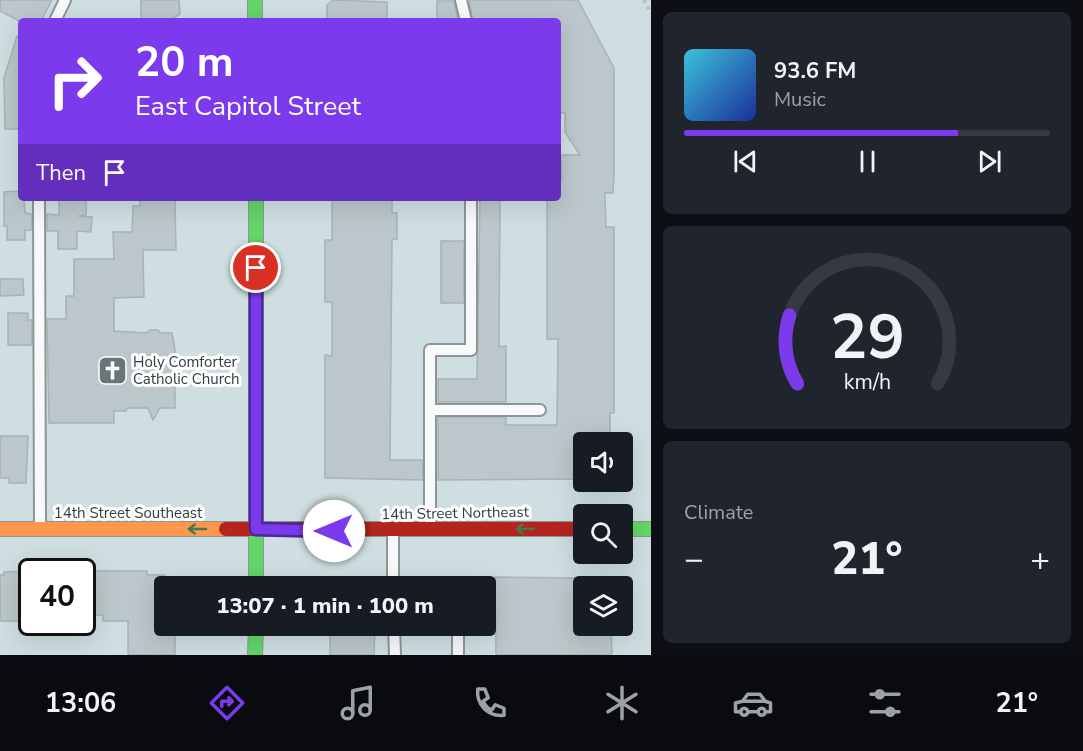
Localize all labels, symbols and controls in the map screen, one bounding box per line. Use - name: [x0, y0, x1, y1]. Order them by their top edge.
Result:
- text: 20 m: [135, 34, 234, 91]
- icon: right: [36, 42, 114, 120]
- text: 93.6 FM: [774, 56, 856, 86]
- text: Music: [774, 86, 826, 113]
- text: East Capitol Street: [135, 88, 361, 125]
- icon: previous: [729, 145, 762, 178]
- icon: pause: [851, 145, 884, 178]
- icon: next: [973, 145, 1006, 178]
- icon: arrive: [98, 156, 131, 189]
- text: Then: [36, 158, 86, 188]
- pin: [230, 242, 281, 293]
- icon: arrive: [239, 251, 272, 284]
- text: 29: [830, 296, 904, 381]
- place label: Holy Comforter Catholic Church: [133, 352, 239, 389]
- church icon: Holy Comforter Catholic Church: [96, 355, 128, 387]
- text: km/h: [843, 368, 891, 398]
- map controls: [573, 432, 633, 636]
- button: sound: [573, 432, 633, 492]
- position arrow: [302, 499, 366, 563]
- text: Climate: [684, 499, 753, 526]
- street label: 14th Street Northeast: [381, 502, 530, 524]
- street label: 14th Street Southeast: [54, 503, 203, 523]
- button: search: [573, 504, 633, 564]
- one-way arrow: [188, 523, 208, 535]
- one-way arrow: [516, 523, 536, 535]
- text: 21°: [831, 529, 903, 590]
- text: −: [684, 537, 704, 582]
- text: +: [1030, 537, 1050, 582]
- speed limit sign: 40: [18, 558, 96, 636]
- button: layers: [573, 576, 633, 636]
- text: 13:07 · 1 min · 100 m: [216, 591, 434, 621]
- icon: directions: [206, 682, 248, 724]
- icon: music: [337, 682, 379, 724]
- icon: phone: [469, 682, 511, 724]
- icon: climate: [601, 682, 643, 724]
- icon: car: [732, 682, 774, 724]
- icon: filters: [864, 682, 906, 724]
- text: 13:06: [45, 685, 116, 722]
- text: 21°: [995, 685, 1038, 722]

